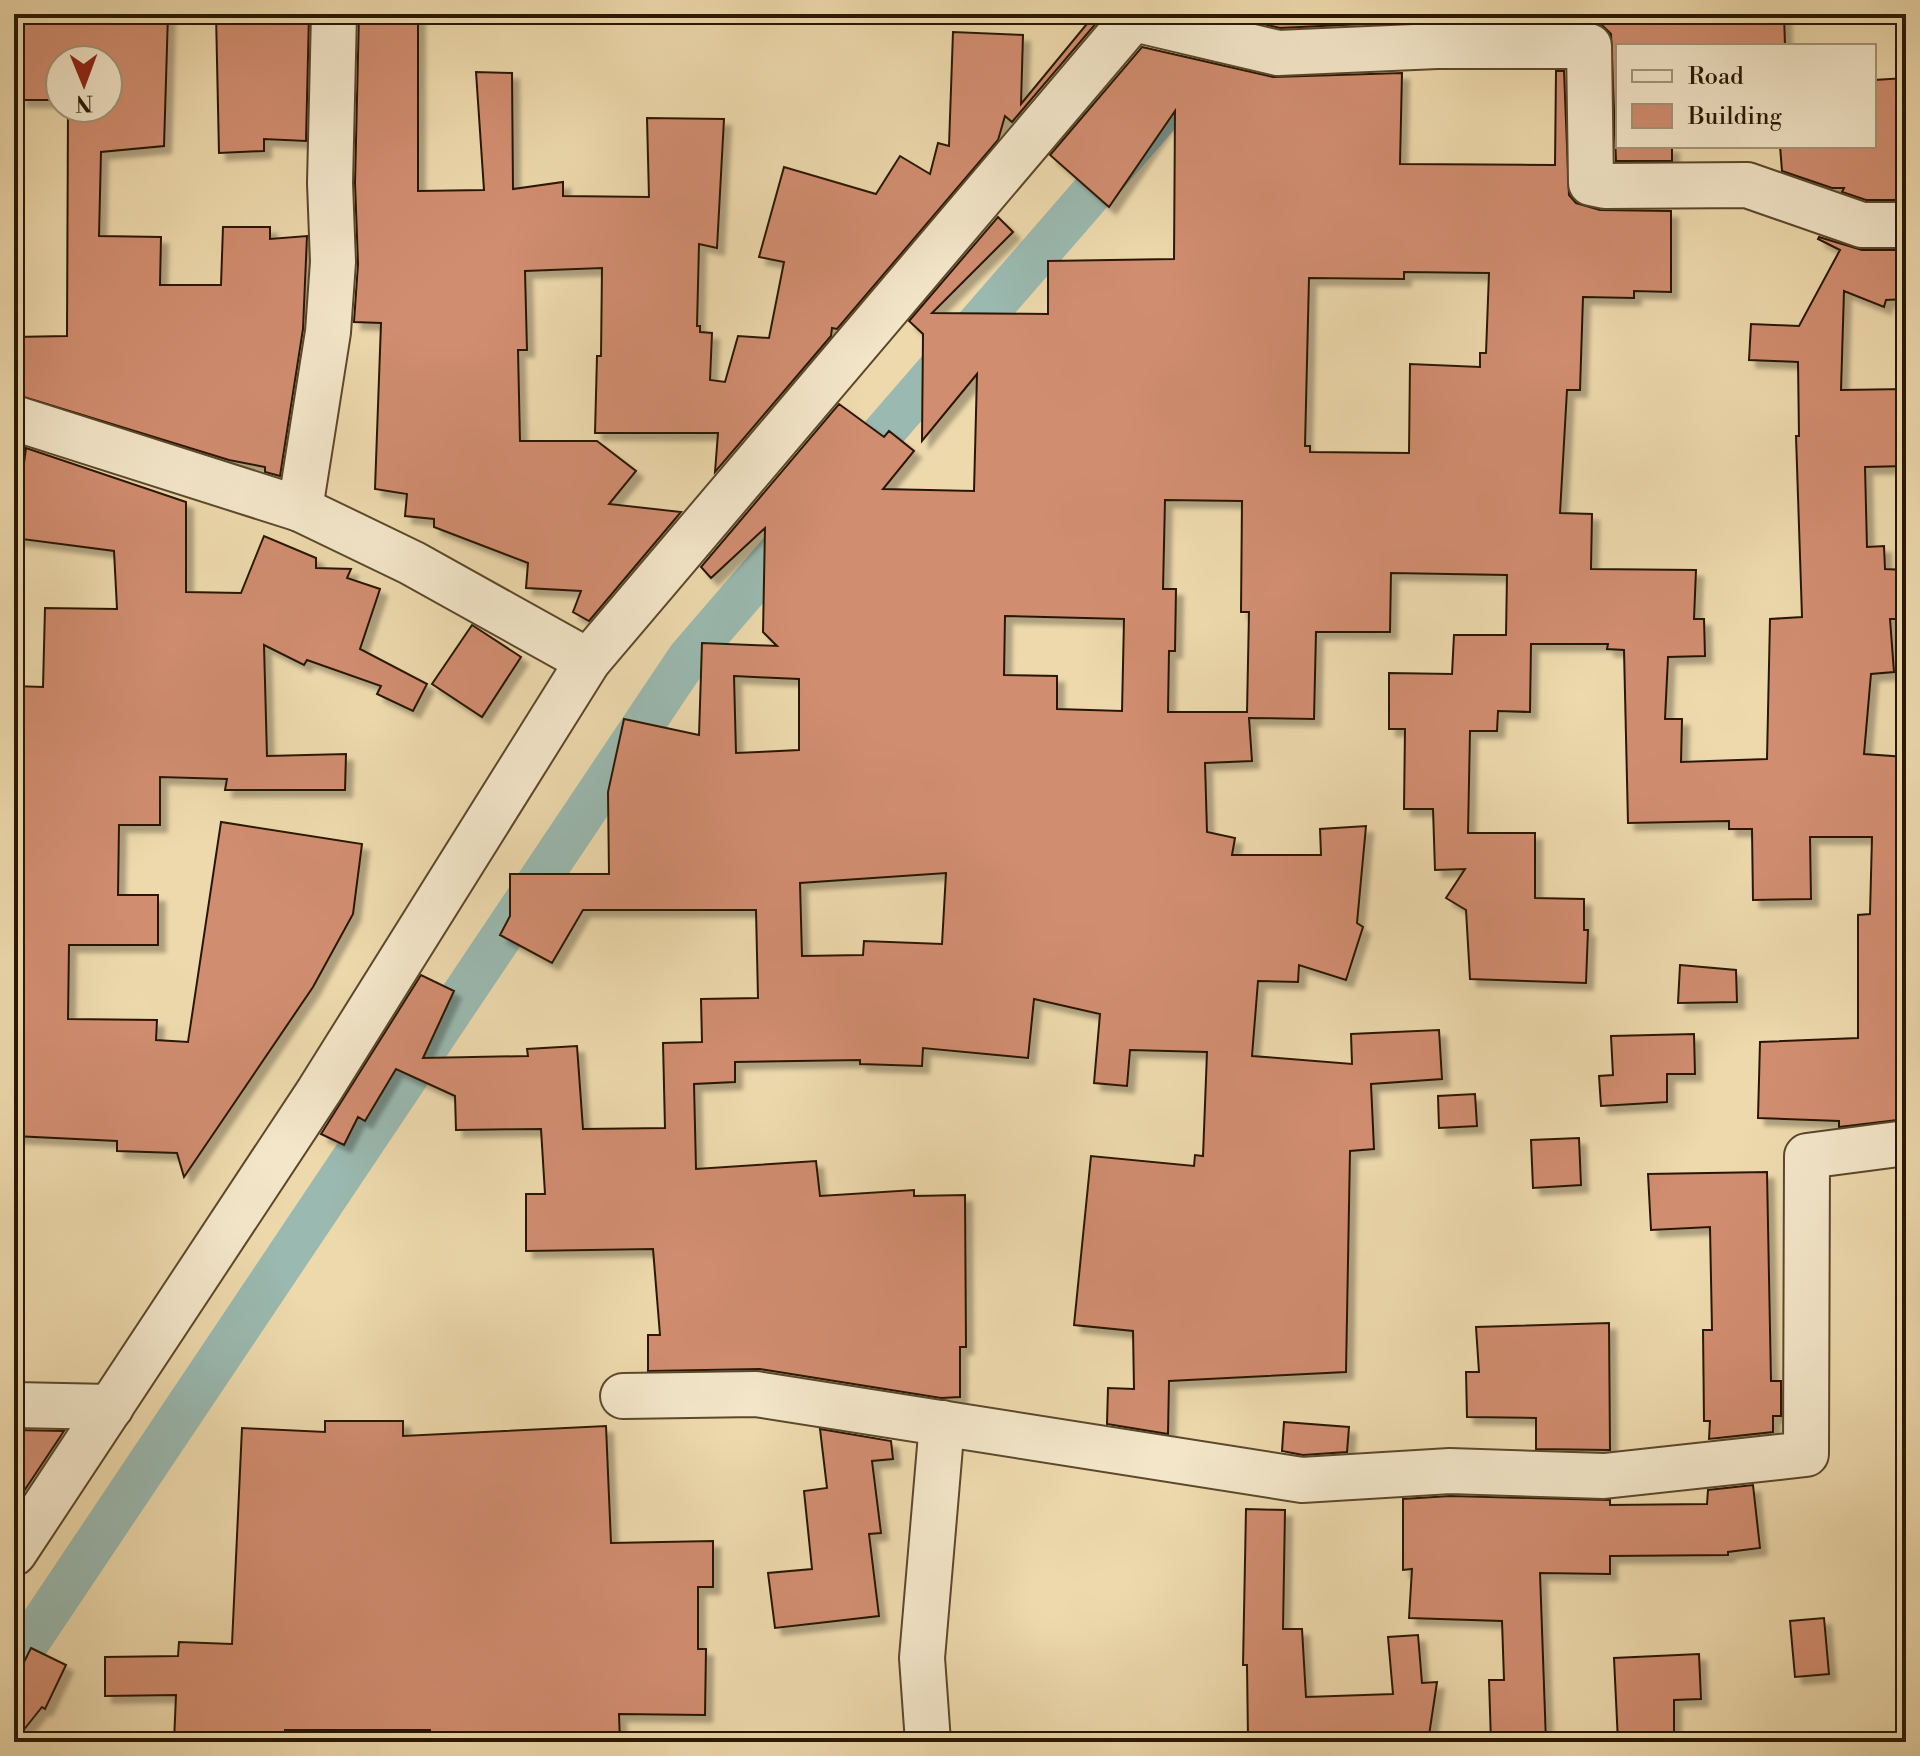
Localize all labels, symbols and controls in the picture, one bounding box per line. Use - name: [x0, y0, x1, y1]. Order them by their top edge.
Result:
- north arrow: [44, 44, 124, 124]
- legend: [1616, 44, 1876, 148]
- text: Road: [1688, 62, 1744, 92]
- text: N: [75, 89, 93, 116]
- text: Building: [1687, 102, 1782, 132]

